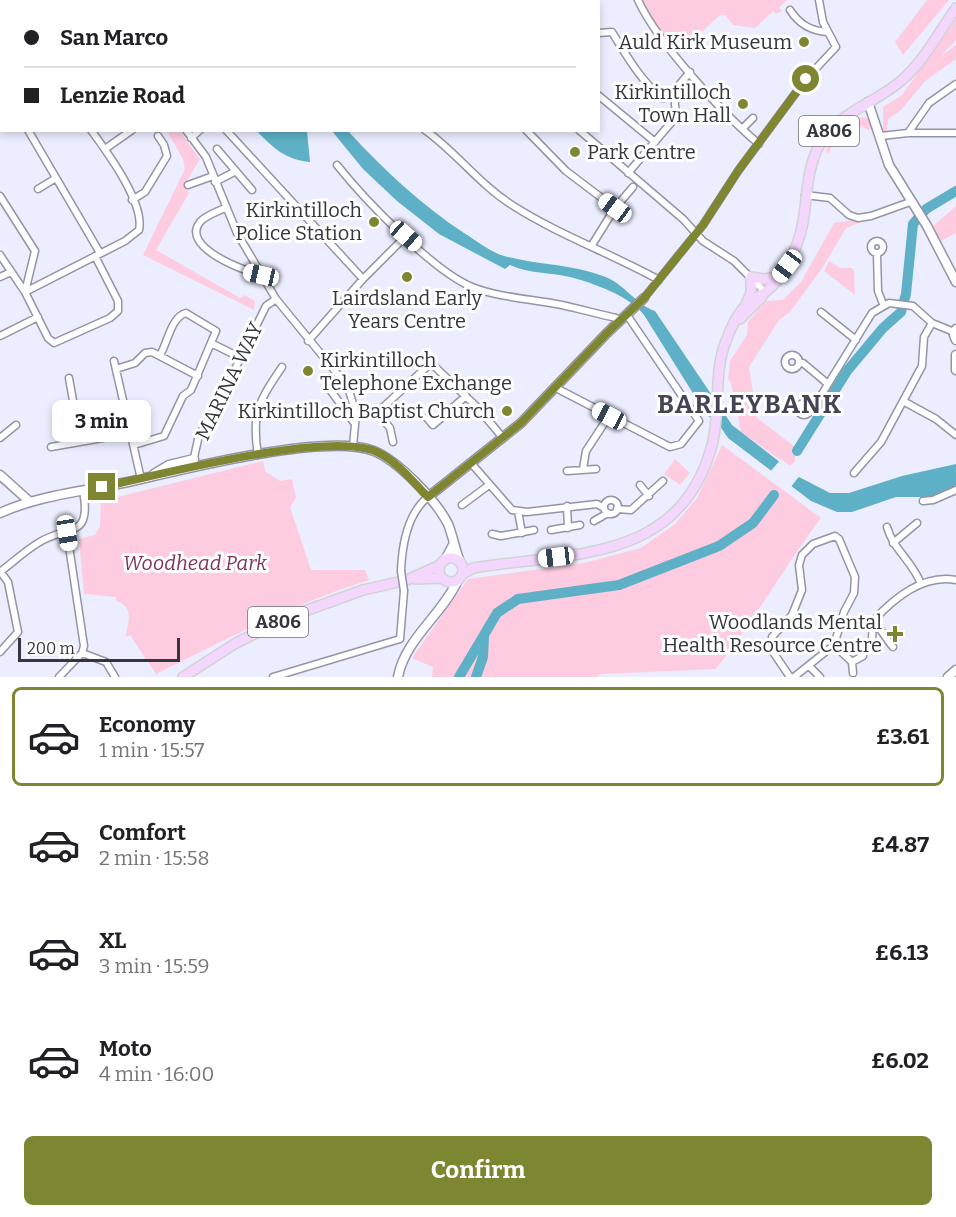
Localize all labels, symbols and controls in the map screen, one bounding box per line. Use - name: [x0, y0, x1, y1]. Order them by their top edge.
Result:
- text: San Marco: [60, 24, 168, 51]
- place label: Auld Kirk Museum: [619, 30, 792, 54]
- marker: Auld Kirk Museum: [797, 35, 811, 49]
- route start: [792, 65, 819, 92]
- place label: Kirkintilloch Town Hall: [615, 80, 732, 127]
- text: Lenzie Road: [60, 82, 185, 109]
- marker: Kirkintilloch Town Hall: [736, 97, 750, 111]
- road number: A806: [799, 116, 859, 146]
- place label: Park Centre: [587, 140, 696, 164]
- marker: Park Centre: [568, 145, 582, 159]
- car: [595, 190, 635, 226]
- place label: Kirkintilloch Police Station: [235, 198, 363, 245]
- marker: Kirkintilloch Police Station: [367, 215, 381, 229]
- car: [387, 217, 425, 255]
- car: [769, 246, 805, 286]
- car: [241, 262, 281, 288]
- marker: Lairdsland Early Years Centre: [400, 270, 414, 284]
- place label: Lairdsland Early Years Centre: [332, 286, 482, 333]
- street label: MARINA WAY: [190, 318, 268, 444]
- place label: Kirkintilloch Telephone Exchange: [320, 348, 512, 395]
- marker: Kirkintilloch Telephone Exchange: [301, 364, 315, 378]
- district label: BARLEYBANK: [657, 389, 843, 420]
- place label: Kirkintilloch Baptist Church: [237, 399, 496, 423]
- callout: 3 min: [52, 400, 152, 442]
- car: [589, 400, 629, 432]
- marker: Kirkintilloch Baptist Church: [500, 404, 514, 418]
- text: 3 min: [75, 409, 128, 433]
- route end: [88, 473, 115, 500]
- car: [55, 514, 79, 552]
- car: [537, 546, 575, 568]
- park label: Woodhead Park: [123, 551, 267, 575]
- road number: A806: [248, 607, 308, 637]
- place label: Woodlands Mental Health Resource Centre: [662, 610, 882, 657]
- marker: Woodlands Mental Health Resource Centre: [886, 625, 904, 643]
- scale bar: [18, 635, 180, 662]
- text: 200 m: [27, 639, 75, 658]
- icon: car: [27, 710, 81, 764]
- text: Economy: [99, 711, 195, 738]
- text: £3.61: [876, 723, 929, 750]
- text: 1 min · 15:57: [99, 738, 204, 762]
- icon: car: [27, 818, 81, 872]
- text: Comfort: [99, 819, 186, 846]
- text: £4.87: [871, 831, 929, 858]
- text: 2 min · 15:58: [99, 846, 210, 870]
- icon: car: [27, 926, 81, 980]
- text: XL: [99, 927, 126, 954]
- text: £6.13: [875, 939, 929, 966]
- text: 3 min · 15:59: [99, 954, 210, 978]
- icon: car: [27, 1034, 81, 1088]
- text: Moto: [99, 1035, 152, 1062]
- text: £6.02: [871, 1047, 929, 1074]
- text: 4 min · 16:00: [99, 1062, 214, 1086]
- button: Confirm: [24, 1136, 932, 1205]

